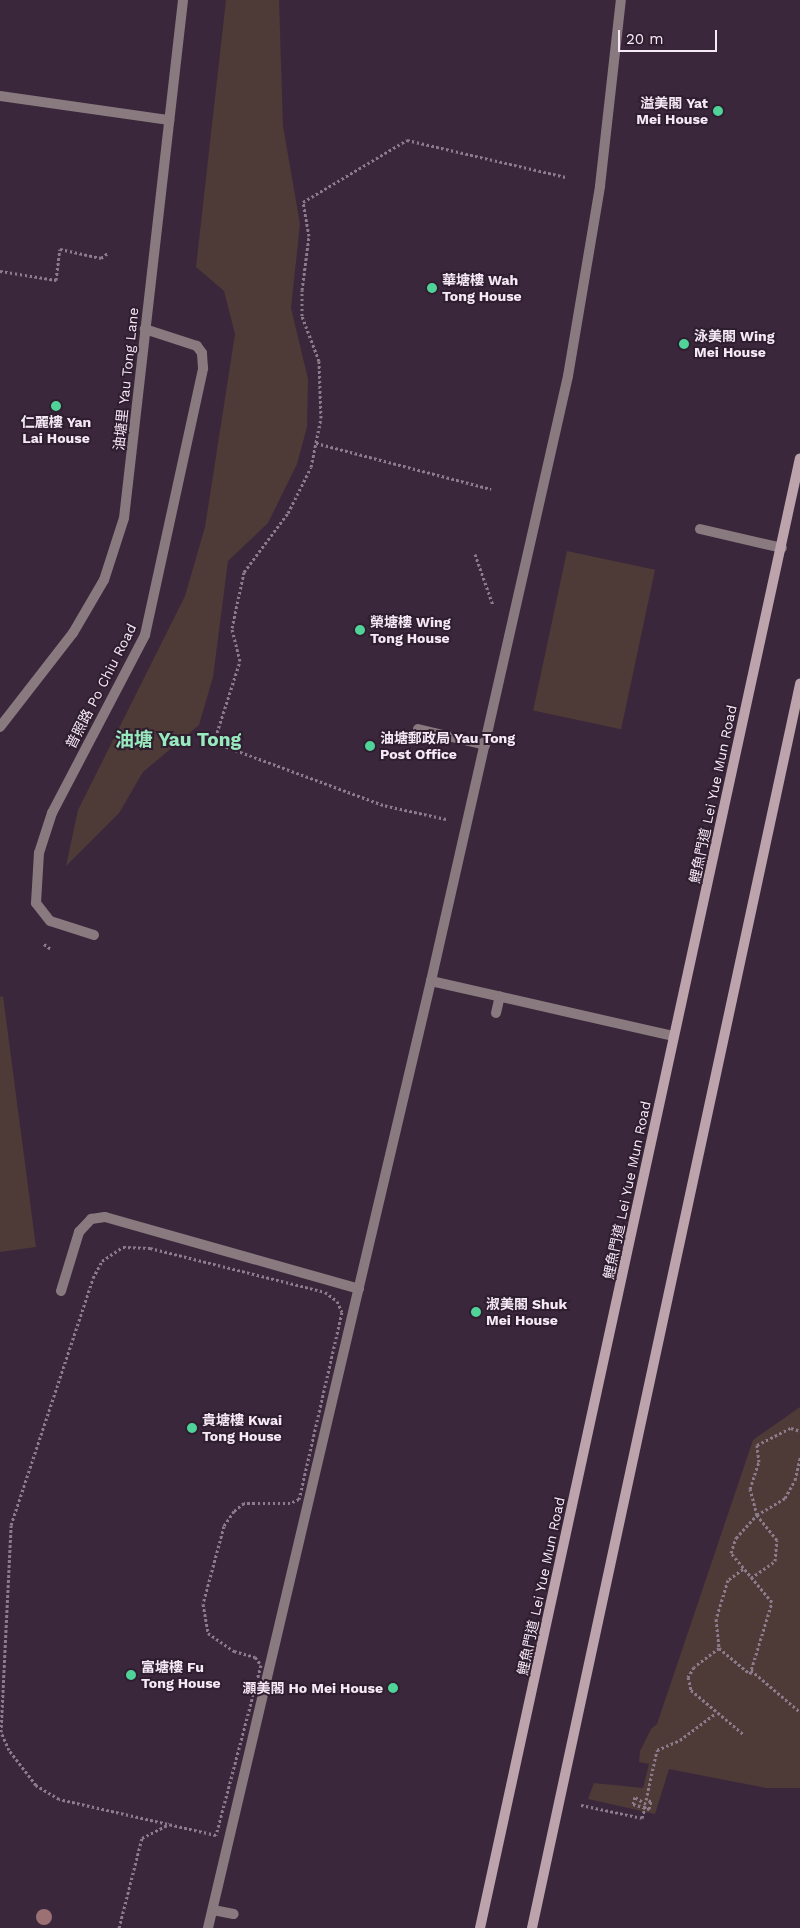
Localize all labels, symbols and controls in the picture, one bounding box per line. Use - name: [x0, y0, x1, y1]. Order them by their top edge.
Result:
- scale bar: [620, 20, 719, 52]
- text: 20 m: [626, 30, 664, 48]
- place label: 溢美閣 Yat Mei House: [636, 95, 708, 128]
- marker: 溢美閣 Yat Mei House: [712, 105, 724, 117]
- place label: 華塘樓 Wah Tong House: [442, 272, 522, 304]
- marker: 華塘樓 Wah Tong House: [426, 282, 438, 294]
- street label: 油塘里 Yau Tong Lane: [110, 306, 142, 452]
- place label: 泳美閣 Wing Mei House: [694, 328, 775, 361]
- marker: 泳美閣 Wing Mei House: [678, 338, 690, 350]
- marker: 仁麗樓 Yan Lai House: [50, 400, 62, 412]
- place label: 仁麗樓 Yan Lai House: [21, 414, 91, 447]
- place label: 榮塘樓 Wing Tong House: [370, 614, 451, 646]
- street label: 普照路 Po Chiu Road: [62, 621, 140, 751]
- marker: 榮塘樓 Wing Tong House: [354, 624, 366, 636]
- street label: 鯉魚門道 Lei Yue Mun Road: [686, 703, 740, 885]
- district label: 油塘 Yau Tong: [115, 729, 241, 751]
- place label: 油塘郵政局 Yau Tong Post Office: [380, 730, 515, 762]
- marker: 油塘郵政局 Yau Tong Post Office: [364, 740, 376, 752]
- street label: 鯉魚門道 Lei Yue Mun Road: [600, 1099, 654, 1281]
- place label: 淑美閣 Shuk Mei House: [486, 1296, 567, 1328]
- marker: 淑美閣 Shuk Mei House: [470, 1306, 482, 1318]
- place label: 貴塘樓 Kwai Tong House: [202, 1412, 282, 1444]
- marker: 貴塘樓 Kwai Tong House: [186, 1422, 198, 1434]
- street label: 鯉魚門道 Lei Yue Mun Road: [514, 1495, 568, 1677]
- place label: 富塘樓 Fu Tong House: [141, 1659, 221, 1691]
- marker: 富塘樓 Fu Tong House: [125, 1669, 137, 1681]
- place label: 灝美閣 Ho Mei House: [242, 1680, 383, 1696]
- marker: 灝美閣 Ho Mei House: [387, 1682, 399, 1694]

